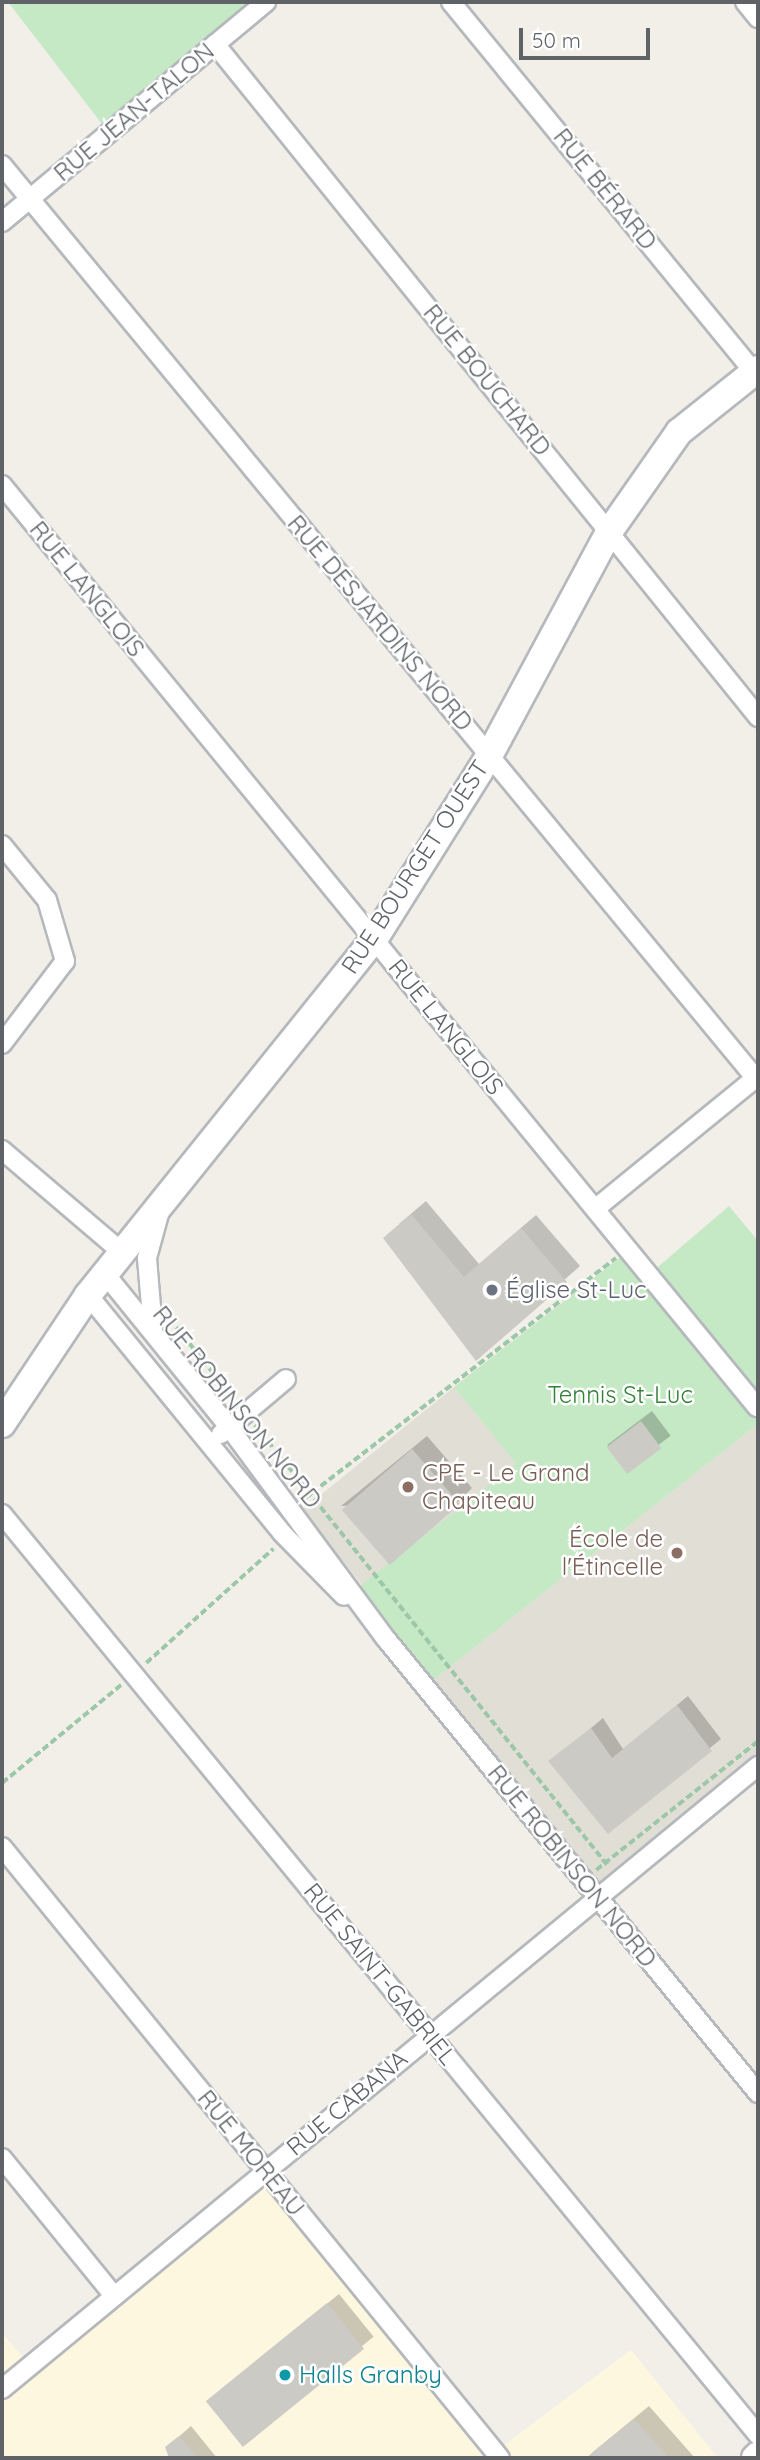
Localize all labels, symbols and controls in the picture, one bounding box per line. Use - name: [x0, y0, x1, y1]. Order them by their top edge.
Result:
- scale bar: [522, 14, 653, 58]
- text: 50 m: [532, 27, 581, 53]
- street label: RUE JEAN-TALON: [48, 37, 220, 187]
- street label: RUE BÉRARD: [547, 123, 663, 255]
- street label: RUE BOUCHARD: [417, 299, 557, 461]
- street label: RUE DESJARDINS NORD: [281, 509, 479, 737]
- street label: RUE LANGLOIS: [24, 515, 150, 663]
- street label: RUE BOURGET OUEST: [335, 755, 495, 979]
- street label: RUE LANGLOIS: [383, 953, 509, 1101]
- place label: Église St-Luc: [506, 1276, 646, 1304]
- marker: Église St-Luc: [484, 1282, 500, 1298]
- street label: RUE ROBINSON NORD: [147, 1300, 327, 1514]
- park label: Tennis St-Luc: [547, 1381, 693, 1409]
- place label: CPE - Le Grand Chapiteau: [422, 1459, 590, 1515]
- marker: CPE - Le Grand Chapiteau: [400, 1479, 416, 1495]
- place label: École de l'Étincelle: [562, 1525, 663, 1581]
- marker: École de l'Étincelle: [669, 1545, 685, 1561]
- street label: RUE ROBINSON NORD: [482, 1759, 662, 1973]
- street label: RUE SAINT-GABRIEL: [298, 1877, 462, 2071]
- street label: RUE CABANA: [281, 2044, 413, 2162]
- street label: RUE MOREAU: [191, 2084, 311, 2222]
- place label: Halls Granby: [299, 2361, 442, 2389]
- marker: Halls Granby: [277, 2367, 293, 2383]

